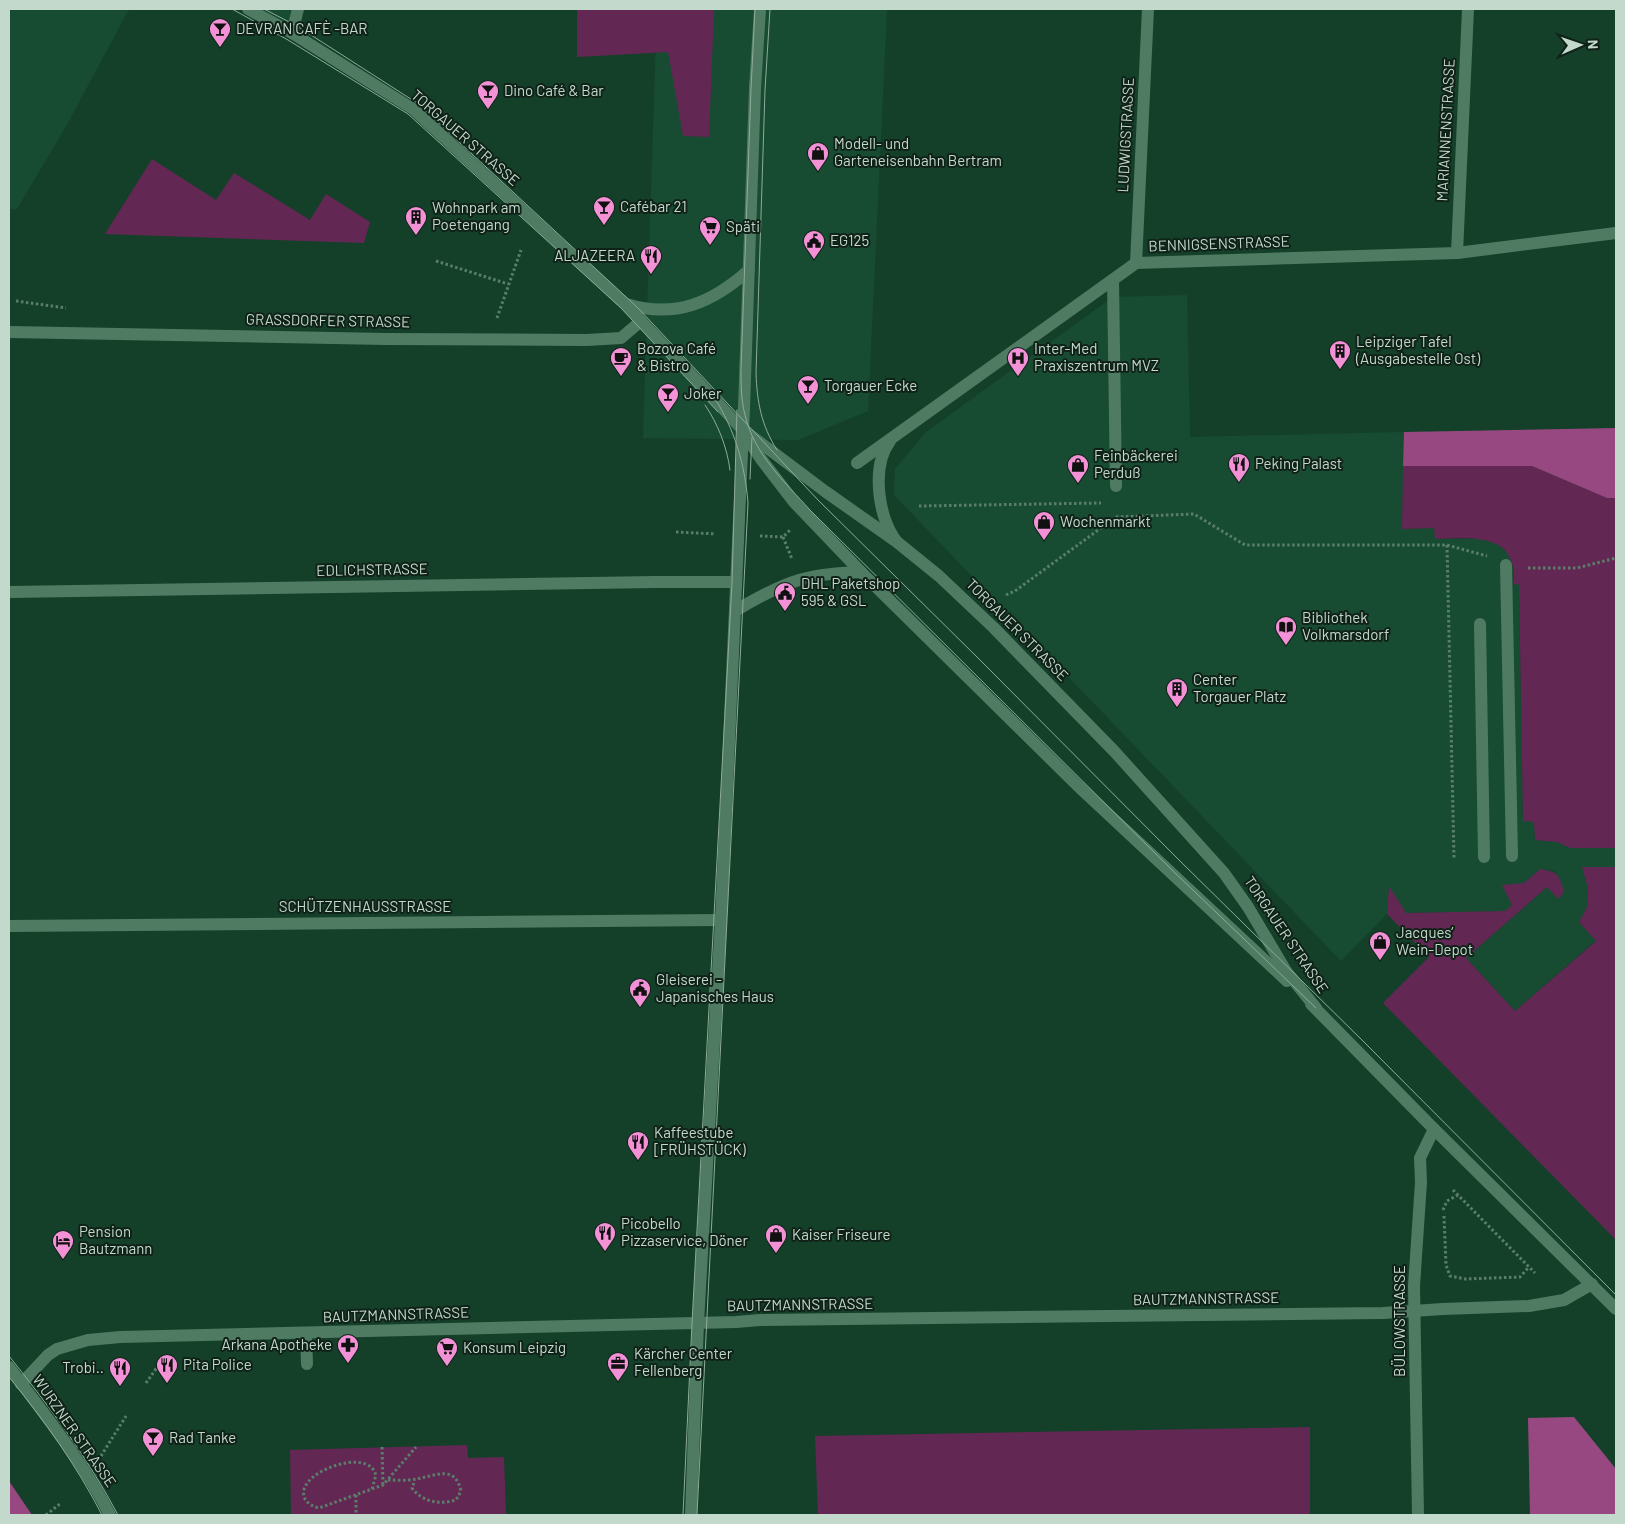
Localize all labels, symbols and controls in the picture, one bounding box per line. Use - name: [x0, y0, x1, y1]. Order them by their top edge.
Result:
- bar icon: DEVRAN CAFÈ -BAR: [208, 17, 232, 48]
- place label: DEVRAN CAFÈ -BAR: [236, 19, 367, 37]
- north arrow: [1555, 20, 1605, 70]
- text: N: [1585, 40, 1602, 49]
- street label: MARIANNENSTRASSE: [1432, 58, 1458, 202]
- street label: LUDWIGSTRASSE: [1113, 77, 1137, 193]
- bar icon: Dino Café & Bar: [476, 79, 500, 110]
- place label: Dino Café & Bar: [504, 81, 604, 99]
- street label: TORGAUER STRASSE: [408, 85, 523, 189]
- place label: Modell- und Garteneisenbahn Bertram: [834, 134, 1002, 169]
- shop icon: Modell- und Garteneisenbahn Bertram: [806, 141, 830, 172]
- bar icon: Cafébar 21: [592, 195, 616, 226]
- place label: Cafébar 21: [620, 197, 687, 215]
- place label: Wohnpark am Poetengang: [432, 198, 521, 233]
- building icon: Wohnpark am Poetengang: [404, 205, 428, 236]
- supermarket icon: Späti: [698, 215, 722, 246]
- place label: Späti: [726, 217, 760, 235]
- public building icon: EG125: [802, 229, 826, 260]
- place label: EG125: [830, 231, 869, 249]
- street label: BENNIGSENSTRASSE: [1148, 232, 1290, 254]
- restaurant icon: ALJAZEERA: [639, 244, 663, 275]
- place label: ALJAZEERA: [554, 246, 635, 264]
- street label: GRASSDORFER STRASSE: [246, 310, 410, 330]
- place label: Leipziger Tafel (Ausgabestelle Ost): [1355, 332, 1480, 367]
- place label: Bozova Café & Bistro: [637, 339, 716, 374]
- place label: Inter-Med Praxiszentrum MVZ: [1034, 339, 1159, 374]
- building icon: Leipziger Tafel (Ausgabestelle Ost): [1328, 339, 1352, 370]
- cafe icon: Bozova Café & Bistro: [609, 346, 633, 377]
- hospital icon: Inter-Med Praxiszentrum MVZ: [1006, 346, 1030, 377]
- bar icon: Torgauer Ecke: [796, 374, 820, 405]
- place label: Torgauer Ecke: [824, 376, 917, 394]
- bar icon: Joker: [656, 382, 680, 413]
- place label: Joker: [684, 384, 722, 402]
- place label: Feinbäckerei Perduß: [1094, 446, 1178, 481]
- restaurant icon: Peking Palast: [1227, 452, 1251, 483]
- shop icon: Feinbäckerei Perduß: [1066, 453, 1090, 484]
- place label: Peking Palast: [1255, 454, 1342, 472]
- shop icon: Wochenmarkt: [1032, 510, 1056, 541]
- place label: Wochenmarkt: [1060, 512, 1151, 530]
- street label: EDLICHSTRASSE: [316, 559, 428, 579]
- place label: DHL Paketshop 595 & GSL: [801, 574, 900, 609]
- street label: TORGAUER STRASSE: [963, 574, 1073, 684]
- public building icon: DHL Paketshop 595 & GSL: [773, 581, 797, 612]
- place label: Bibliothek Volkmarsdorf: [1302, 608, 1389, 643]
- library icon: Bibliothek Volkmarsdorf: [1274, 615, 1298, 646]
- place label: Center Torgauer Platz: [1193, 670, 1287, 705]
- building icon: Center Torgauer Platz: [1165, 677, 1189, 708]
- street label: TORGAUER STRASSE: [1241, 872, 1333, 996]
- street label: SCHÜTZENHAUSSTRASSE: [279, 897, 451, 915]
- place label: Jacques’ Wein-Depot: [1396, 923, 1473, 958]
- shop icon: Jacques’ Wein-Depot: [1368, 930, 1392, 961]
- place label: Gleiserei - Japanisches Haus: [656, 970, 774, 1005]
- public building icon: Gleiserei - Japanisches Haus: [628, 977, 652, 1008]
- place label: Kaffeestube [FRÜHSTÜCK): [654, 1123, 746, 1158]
- restaurant icon: Kaffeestube [FRÜHSTÜCK): [626, 1130, 650, 1161]
- place label: Picobello Pizzaservice, Döner: [621, 1214, 748, 1249]
- restaurant icon: Picobello Pizzaservice, Döner: [593, 1221, 617, 1252]
- place label: Pension Bautzmann: [79, 1222, 152, 1257]
- shop icon: Kaiser Friseure: [764, 1223, 788, 1254]
- place label: Kaiser Friseure: [792, 1225, 891, 1243]
- hotel icon: Pension Bautzmann: [51, 1229, 75, 1260]
- street label: BÜLOWSTRASSE: [1390, 1265, 1408, 1377]
- street label: BAUTZMANNSTRASSE: [1133, 1288, 1279, 1308]
- street label: BAUTZMANNSTRASSE: [727, 1294, 873, 1314]
- street label: BAUTZMANNSTRASSE: [323, 1302, 469, 1326]
- pharmacy icon: Arkana Apotheke: [336, 1333, 360, 1364]
- place label: Arkana Apotheke: [222, 1335, 332, 1353]
- supermarket icon: Konsum Leipzig: [435, 1336, 459, 1367]
- place label: Konsum Leipzig: [463, 1338, 566, 1356]
- place label: Kärcher Center Fellenberg: [634, 1344, 733, 1379]
- office icon: Kärcher Center Fellenberg: [606, 1351, 630, 1382]
- restaurant icon: Pita Police: [155, 1353, 179, 1384]
- place label: Pita Police: [183, 1355, 252, 1373]
- restaurant icon: Trobi..: [108, 1356, 132, 1387]
- place label: Trobi..: [62, 1358, 104, 1376]
- street label: WURZNER STRASSE: [29, 1371, 120, 1490]
- bar icon: Rad Tanke: [141, 1426, 165, 1457]
- place label: Rad Tanke: [169, 1428, 236, 1446]

